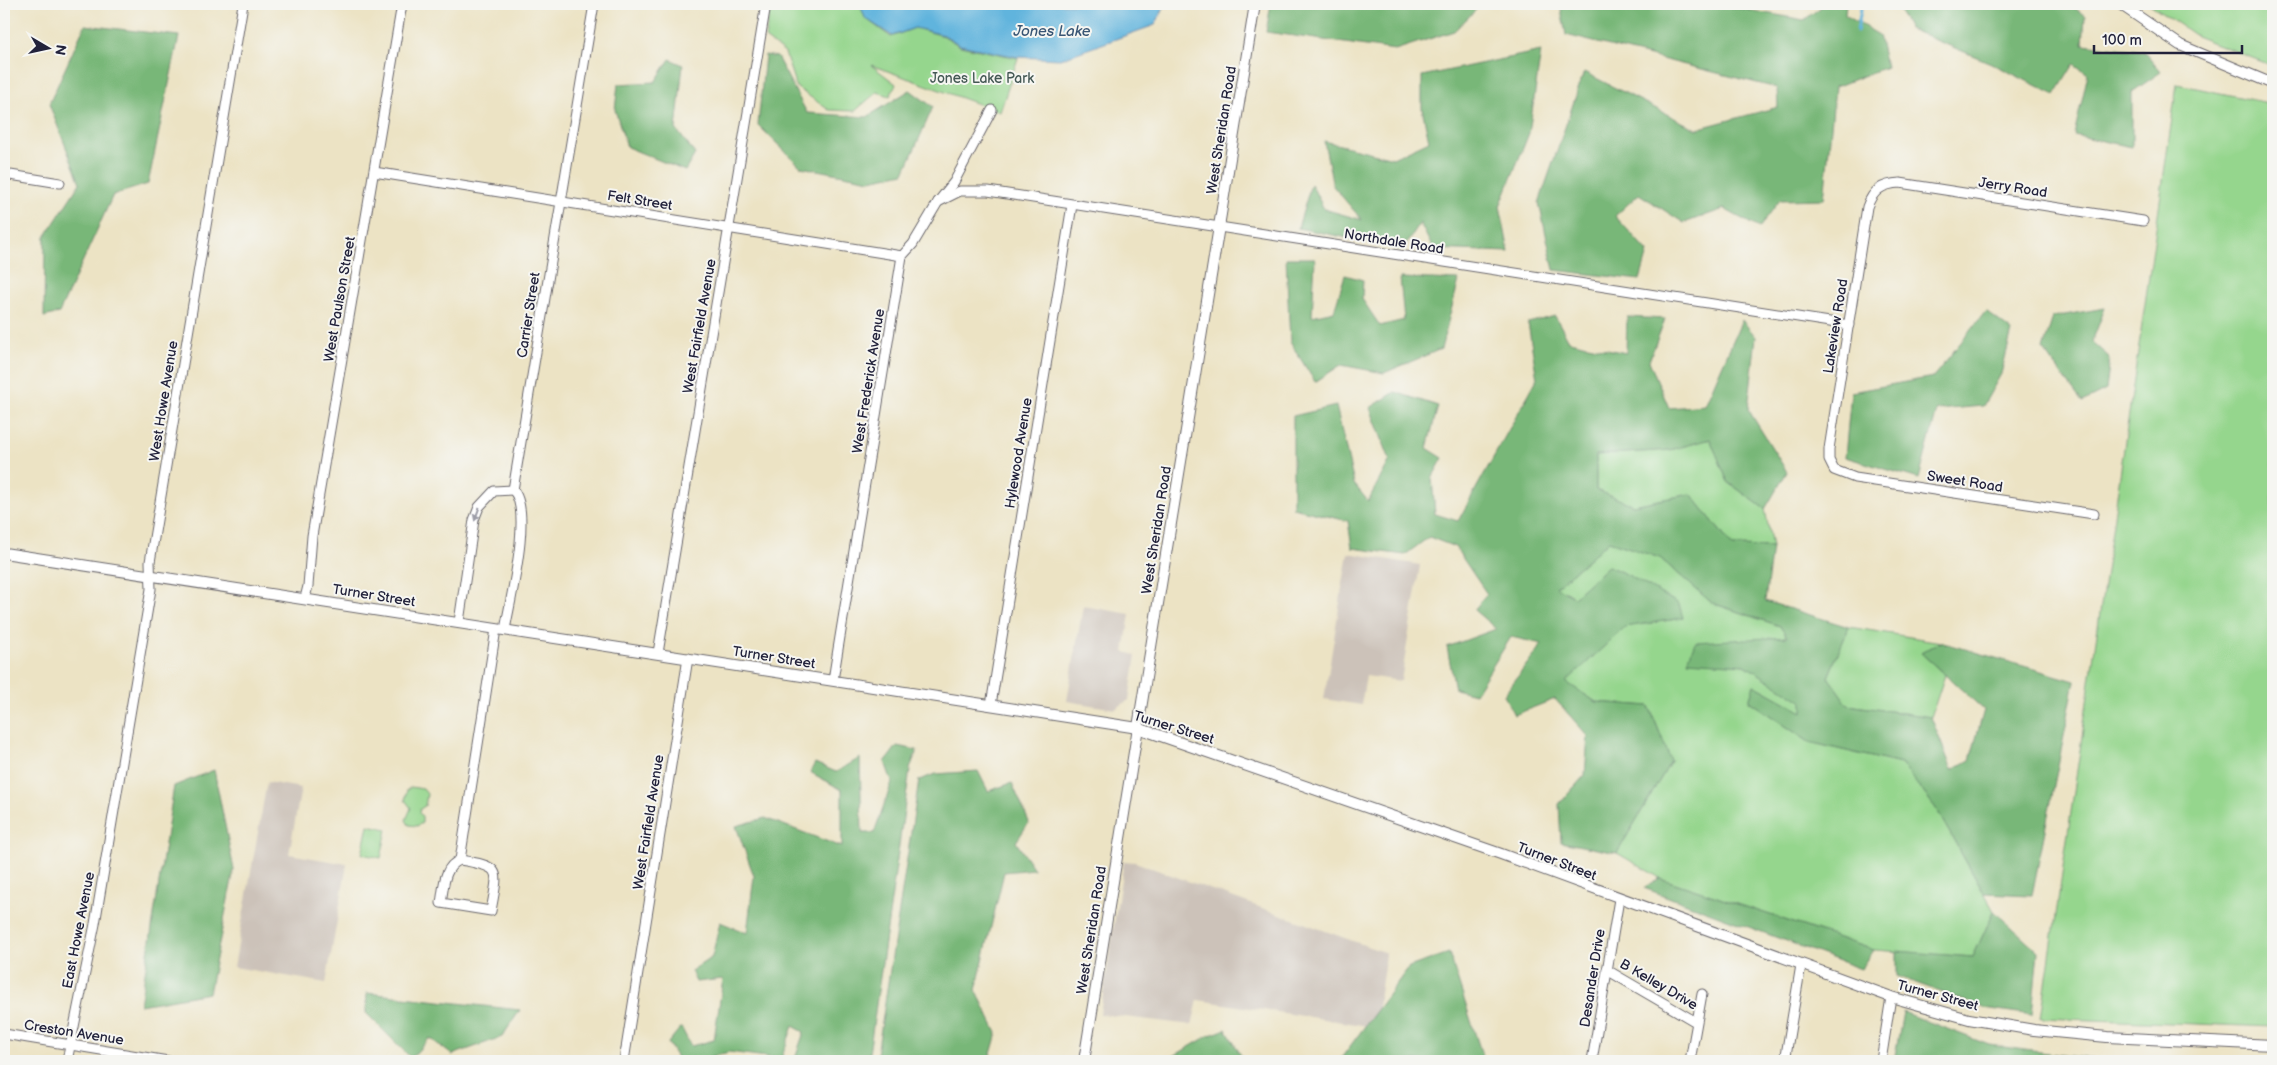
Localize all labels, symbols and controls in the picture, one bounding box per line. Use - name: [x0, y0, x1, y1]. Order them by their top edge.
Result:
- north arrow: [22, 22, 72, 72]
- water label: Jones Lake: [1012, 22, 1091, 41]
- scale bar: [2094, 22, 2242, 54]
- text: 100 m: [2102, 31, 2142, 50]
- text: N: [51, 43, 70, 56]
- street label: West Sheridan Road: [1203, 65, 1240, 195]
- park label: Jones Lake Park: [930, 70, 1034, 87]
- street label: Jerry Road: [1977, 174, 2048, 201]
- street label: Felt Street: [606, 187, 674, 214]
- street label: Northdale Road: [1343, 225, 1445, 258]
- street label: West Paulson Street: [320, 234, 359, 363]
- street label: West Fairfield Avenue: [679, 257, 720, 395]
- street label: Carrier Street: [513, 270, 544, 359]
- street label: Lakeview Road: [1820, 277, 1851, 375]
- street label: West Frederick Avenue: [849, 307, 888, 455]
- street label: West Howe Avenue: [146, 340, 181, 463]
- street label: Hylewood Avenue: [1001, 396, 1036, 510]
- street label: West Sheridan Road: [1138, 465, 1175, 595]
- street label: Sweet Road: [1926, 467, 2004, 496]
- one-way arrow: [473, 507, 481, 522]
- street label: Turner Street: [331, 581, 417, 611]
- street label: Turner Street: [731, 643, 817, 673]
- street label: Turner Street: [1131, 707, 1217, 748]
- street label: West Fairfield Avenue: [629, 753, 668, 891]
- street label: Turner Street: [1515, 839, 1599, 885]
- street label: West Sheridan Road: [1073, 865, 1110, 995]
- street label: East Howe Avenue: [59, 870, 98, 990]
- street label: Desander Drive: [1576, 928, 1609, 1028]
- street label: B Kelley Drive: [1617, 955, 1701, 1014]
- street label: Turner Street: [1895, 976, 1981, 1015]
- street label: Creston Avenue: [23, 1016, 125, 1049]

